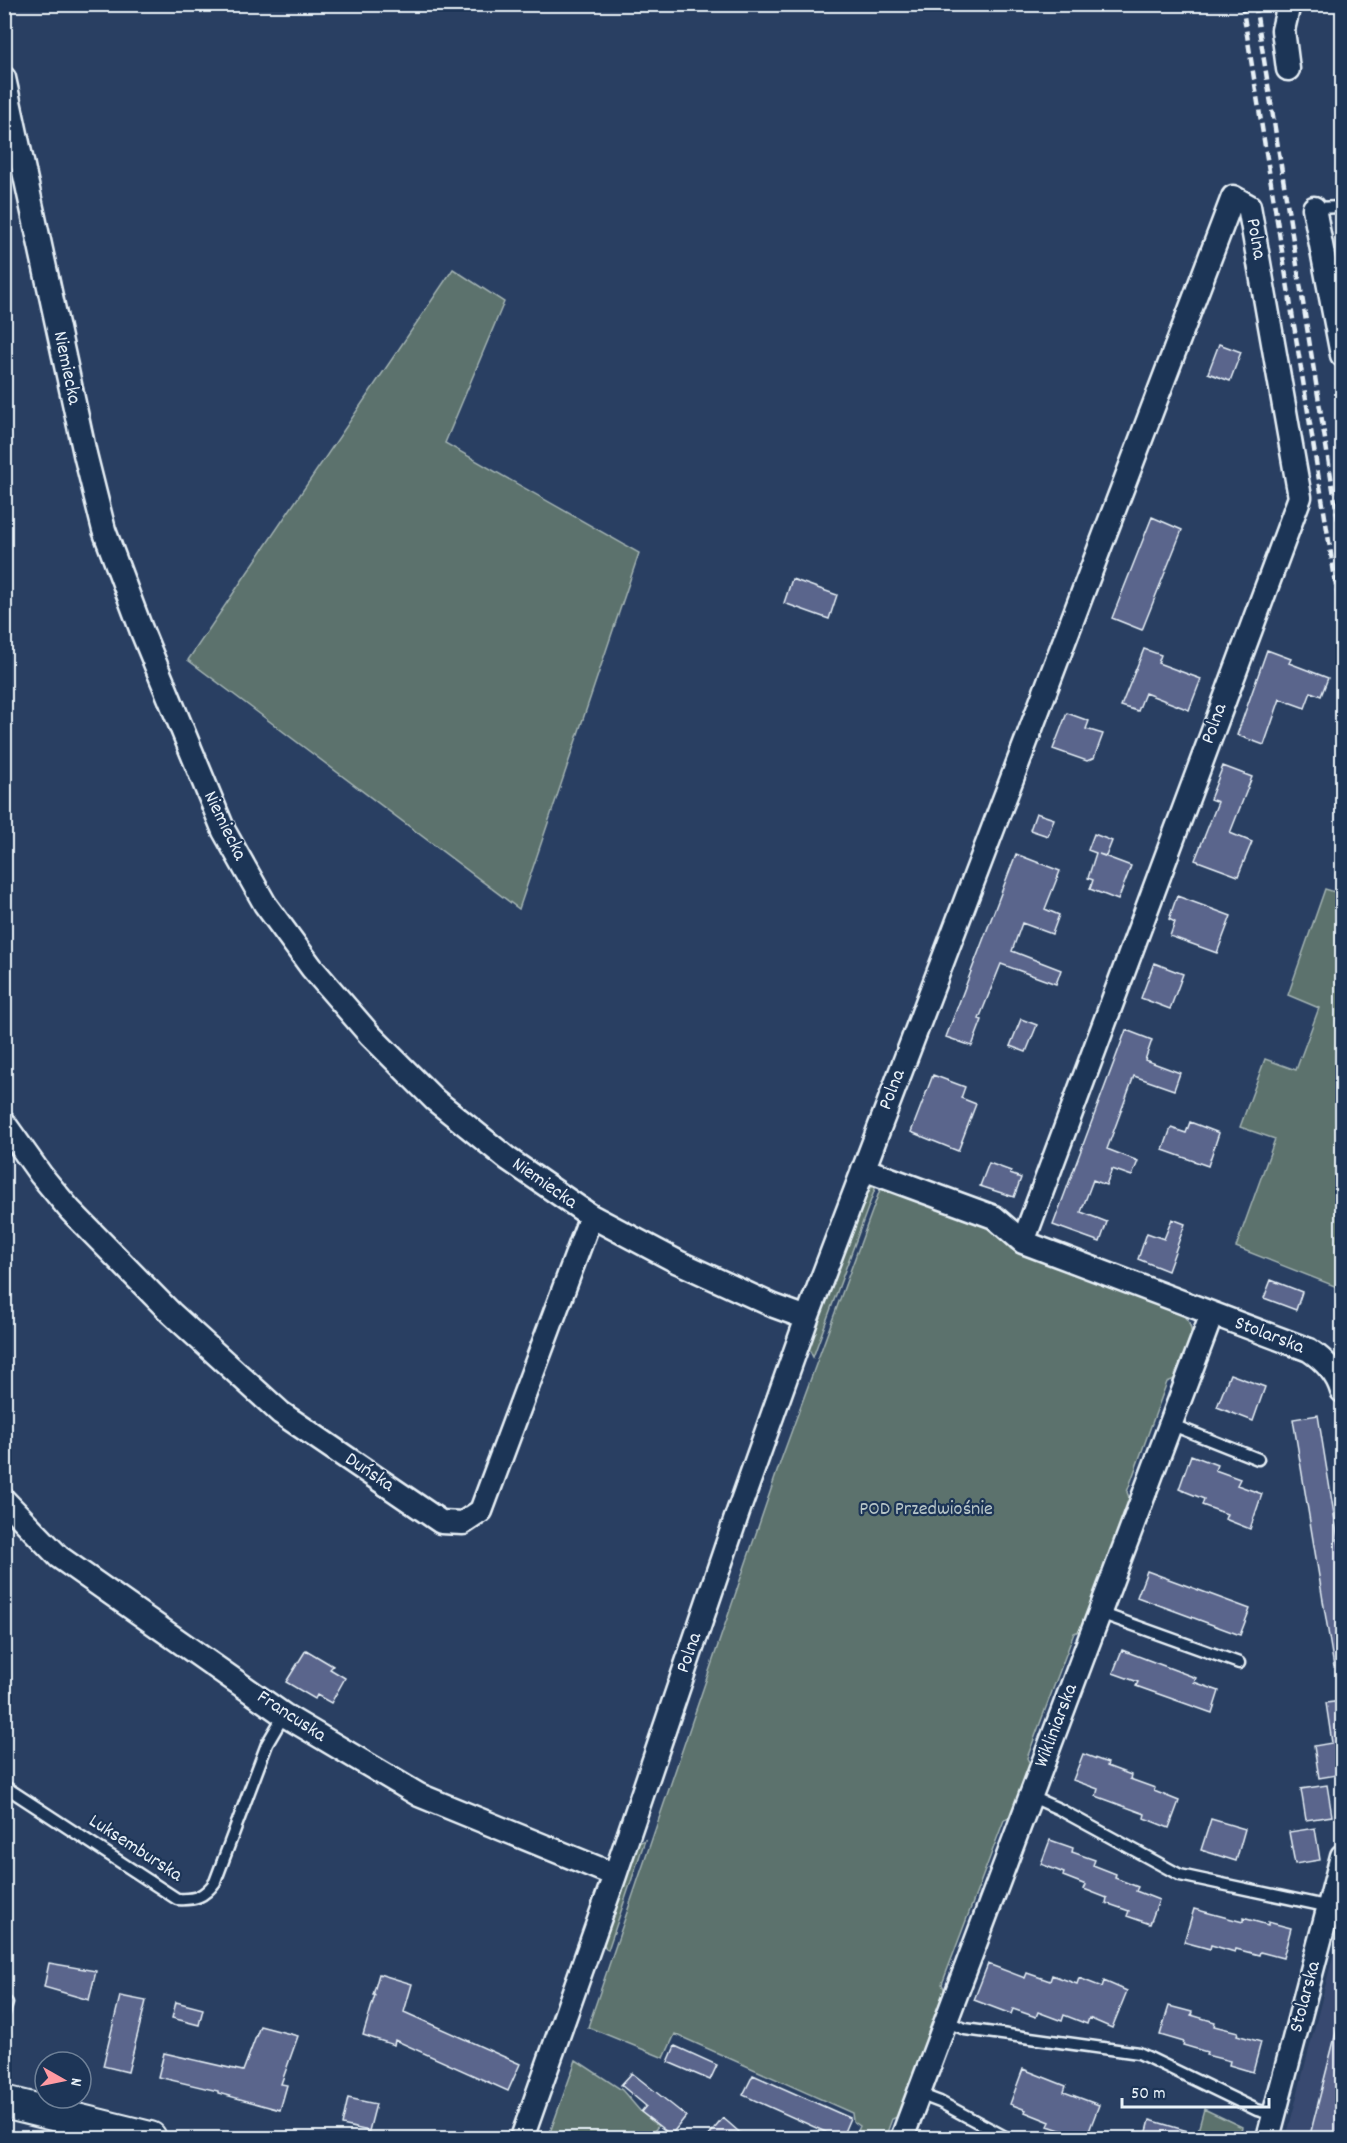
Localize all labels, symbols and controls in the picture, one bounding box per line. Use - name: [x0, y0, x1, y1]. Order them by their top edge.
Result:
- street label: Polna: [1238, 216, 1272, 262]
- street label: Niemiecka: [45, 329, 88, 408]
- street label: Polna: [1195, 699, 1235, 748]
- street label: Niemiecka: [195, 787, 253, 866]
- street label: Polna: [873, 1065, 914, 1114]
- street label: Niemiecka: [506, 1151, 583, 1217]
- street label: Stolarska: [1230, 1310, 1309, 1362]
- street label: Duńska: [339, 1446, 400, 1500]
- park label: POD Przedwiośnie: [859, 1496, 993, 1524]
- street label: Polna: [670, 1628, 710, 1677]
- street label: Wikliniarska: [1028, 1680, 1086, 1772]
- street label: Francuska: [251, 1684, 332, 1750]
- street label: Luksemburska: [83, 1808, 188, 1890]
- street label: Stolarska: [1283, 1958, 1329, 2036]
- north arrow: [33, 2050, 93, 2110]
- scale bar: [1122, 2071, 1269, 2109]
- text: N: [63, 2076, 87, 2088]
- text: 50 m: [1131, 2082, 1166, 2107]

